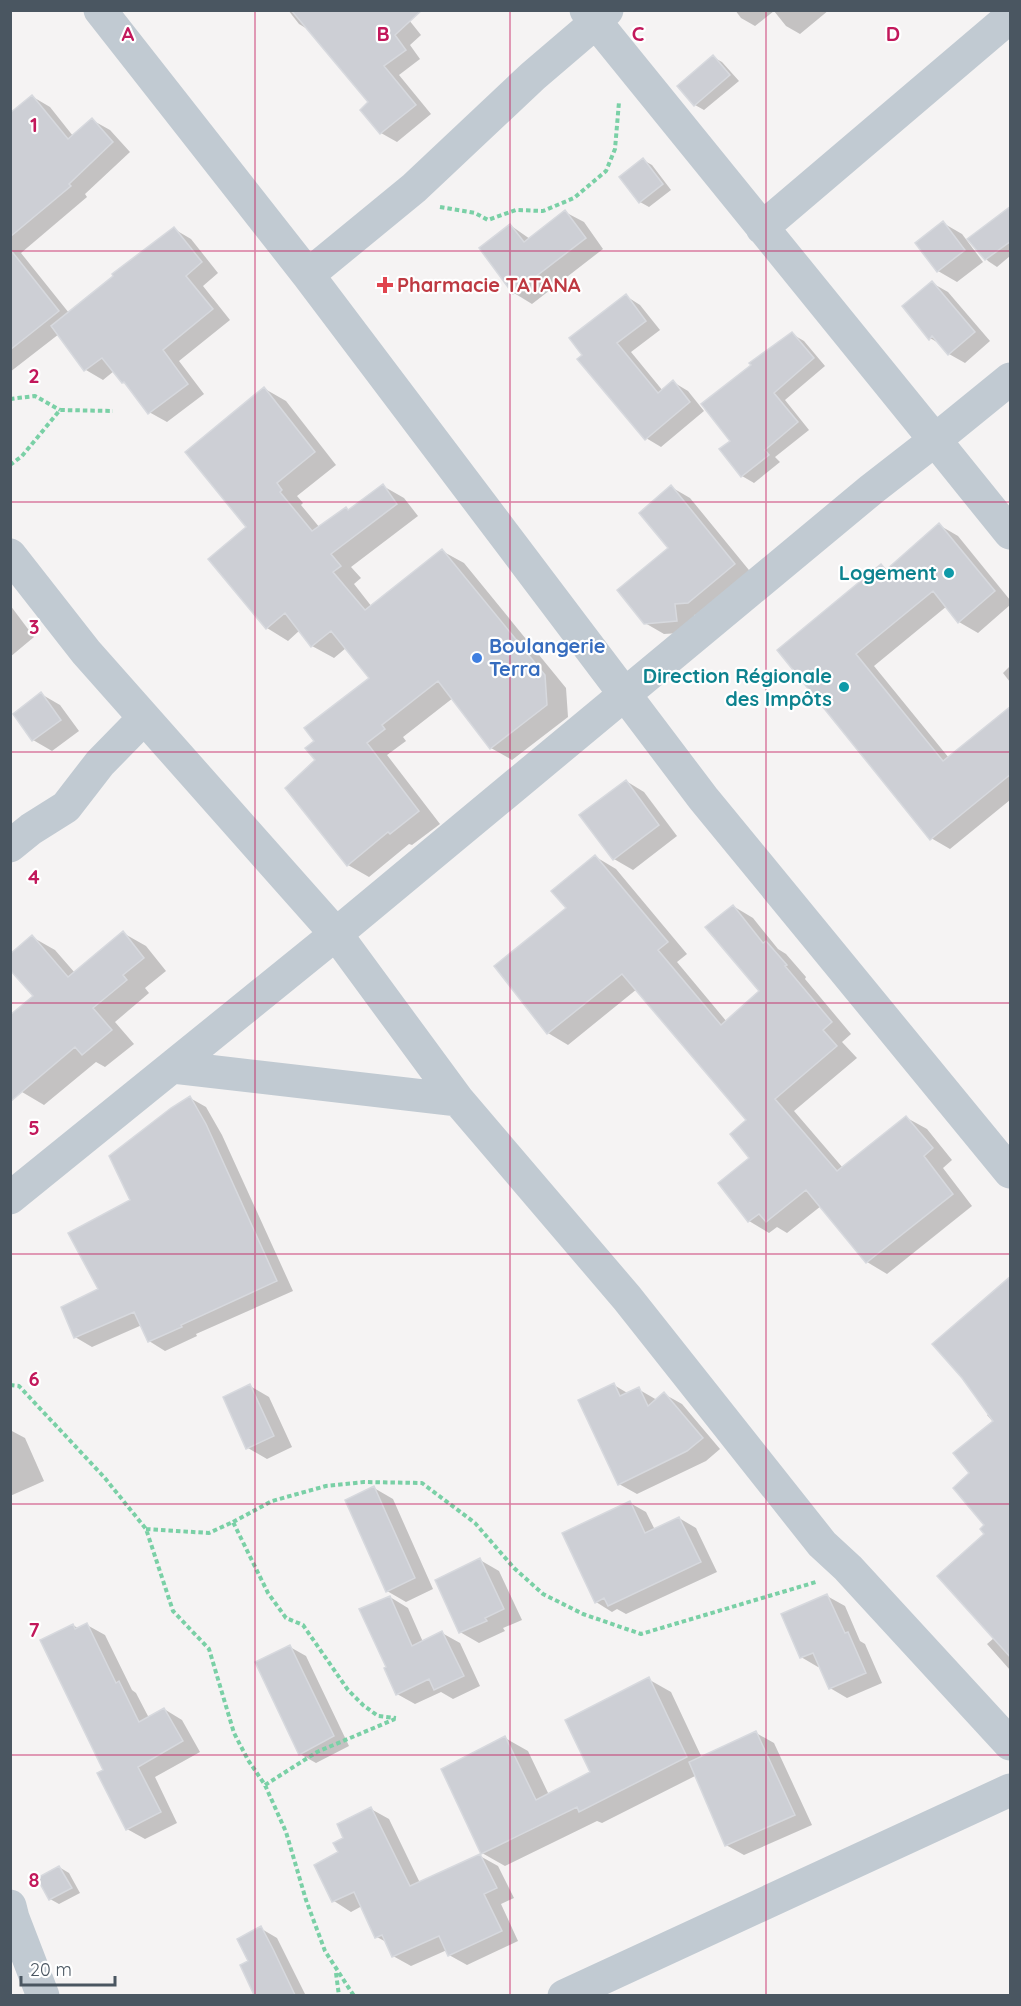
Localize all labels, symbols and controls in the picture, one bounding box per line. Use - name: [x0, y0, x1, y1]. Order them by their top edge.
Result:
- text: A: [122, 21, 135, 46]
- text: B: [376, 21, 390, 46]
- text: C: [632, 21, 645, 46]
- text: D: [886, 21, 900, 46]
- text: 1: [30, 112, 38, 137]
- place label: Pharmacie TATANA: [397, 272, 581, 297]
- marker: Pharmacie TATANA: [378, 278, 392, 292]
- text: 2: [28, 363, 40, 388]
- place label: Logement: [839, 560, 937, 585]
- marker: Logement: [942, 566, 956, 580]
- text: 3: [29, 614, 39, 639]
- place label: Boulangerie Terra: [489, 633, 606, 681]
- marker: Boulangerie Terra: [470, 651, 484, 665]
- place label: Direction Régionale des Impôts: [643, 663, 832, 711]
- marker: Direction Régionale des Impôts: [837, 680, 851, 694]
- text: 4: [28, 864, 40, 889]
- text: 5: [28, 1115, 40, 1140]
- text: 6: [28, 1366, 40, 1391]
- text: 7: [29, 1617, 40, 1642]
- text: 8: [29, 1867, 40, 1892]
- scale bar: [21, 1949, 116, 1987]
- text: 20 m: [30, 1958, 72, 1981]

